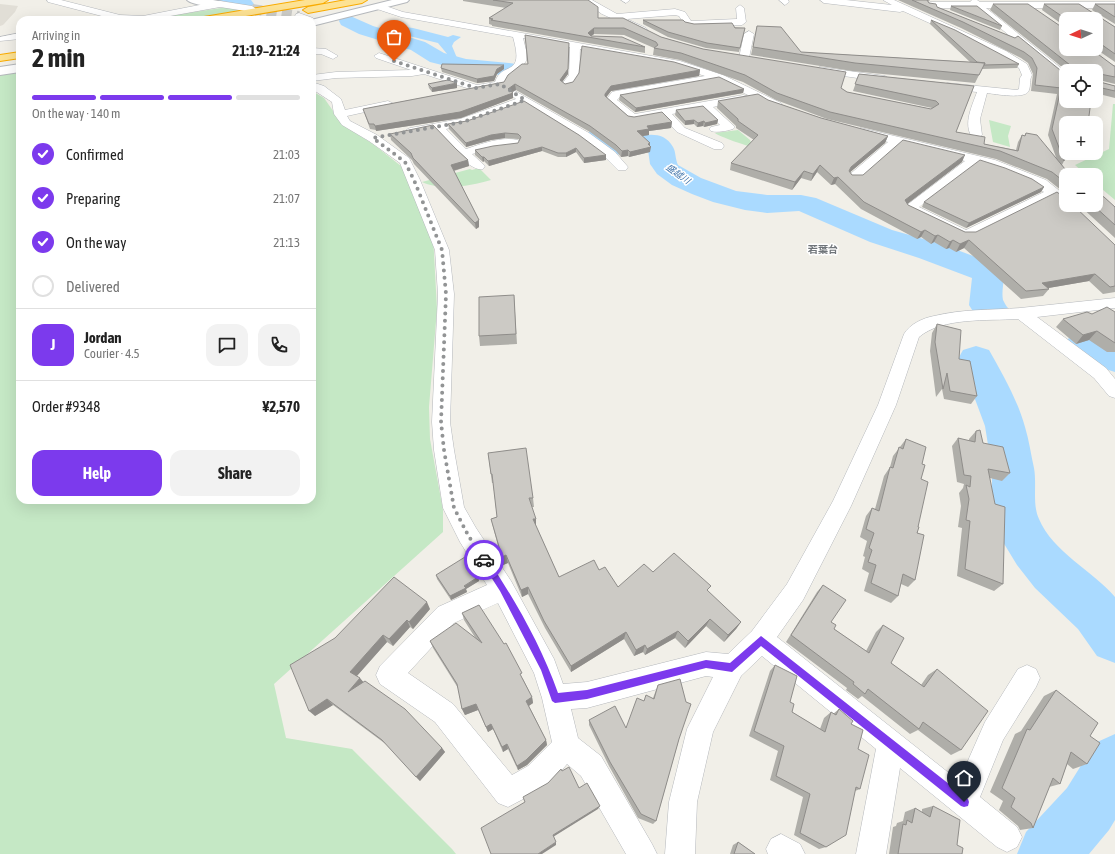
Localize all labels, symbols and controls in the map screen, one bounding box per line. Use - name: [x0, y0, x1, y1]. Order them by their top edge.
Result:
- north arrow: [1059, 12, 1103, 56]
- map controls: [1059, 12, 1103, 212]
- pin: [377, 20, 411, 61]
- icon: bag: [383, 26, 405, 48]
- text: Arriving in: [32, 28, 80, 43]
- text: 21:19–21:24: [232, 42, 300, 59]
- text: 2 min: [32, 43, 85, 73]
- button: locate: [1059, 64, 1103, 108]
- text: On the way · 140 m: [32, 106, 120, 121]
- button: +: [1059, 116, 1103, 160]
- icon: check: [32, 143, 54, 165]
- text: Confirmed: [66, 146, 124, 163]
- text: 21:03: [273, 147, 300, 162]
- water label: 盛越川: [664, 162, 693, 187]
- button: −: [1059, 168, 1103, 212]
- icon: check: [32, 187, 54, 209]
- text: Preparing: [66, 190, 120, 207]
- text: 21:07: [273, 191, 300, 206]
- icon: check: [32, 231, 54, 253]
- text: On the way: [66, 234, 127, 251]
- text: 21:13: [273, 235, 300, 250]
- district label: 若葉台: [807, 244, 838, 255]
- text: Delivered: [66, 278, 120, 295]
- button: chat: [206, 324, 248, 366]
- button: phone: [258, 324, 300, 366]
- text: Jordan: [84, 329, 122, 346]
- text: J: [51, 336, 55, 353]
- text: Courier · 4.5: [84, 346, 140, 361]
- text: Order #9348: [32, 398, 100, 415]
- text: ¥2,570: [262, 398, 300, 415]
- button: Help: [32, 450, 162, 496]
- button: Share: [170, 450, 300, 496]
- courier: [464, 540, 504, 580]
- icon: car: [473, 549, 495, 571]
- pin: [947, 761, 981, 802]
- icon: home: [953, 767, 975, 789]

